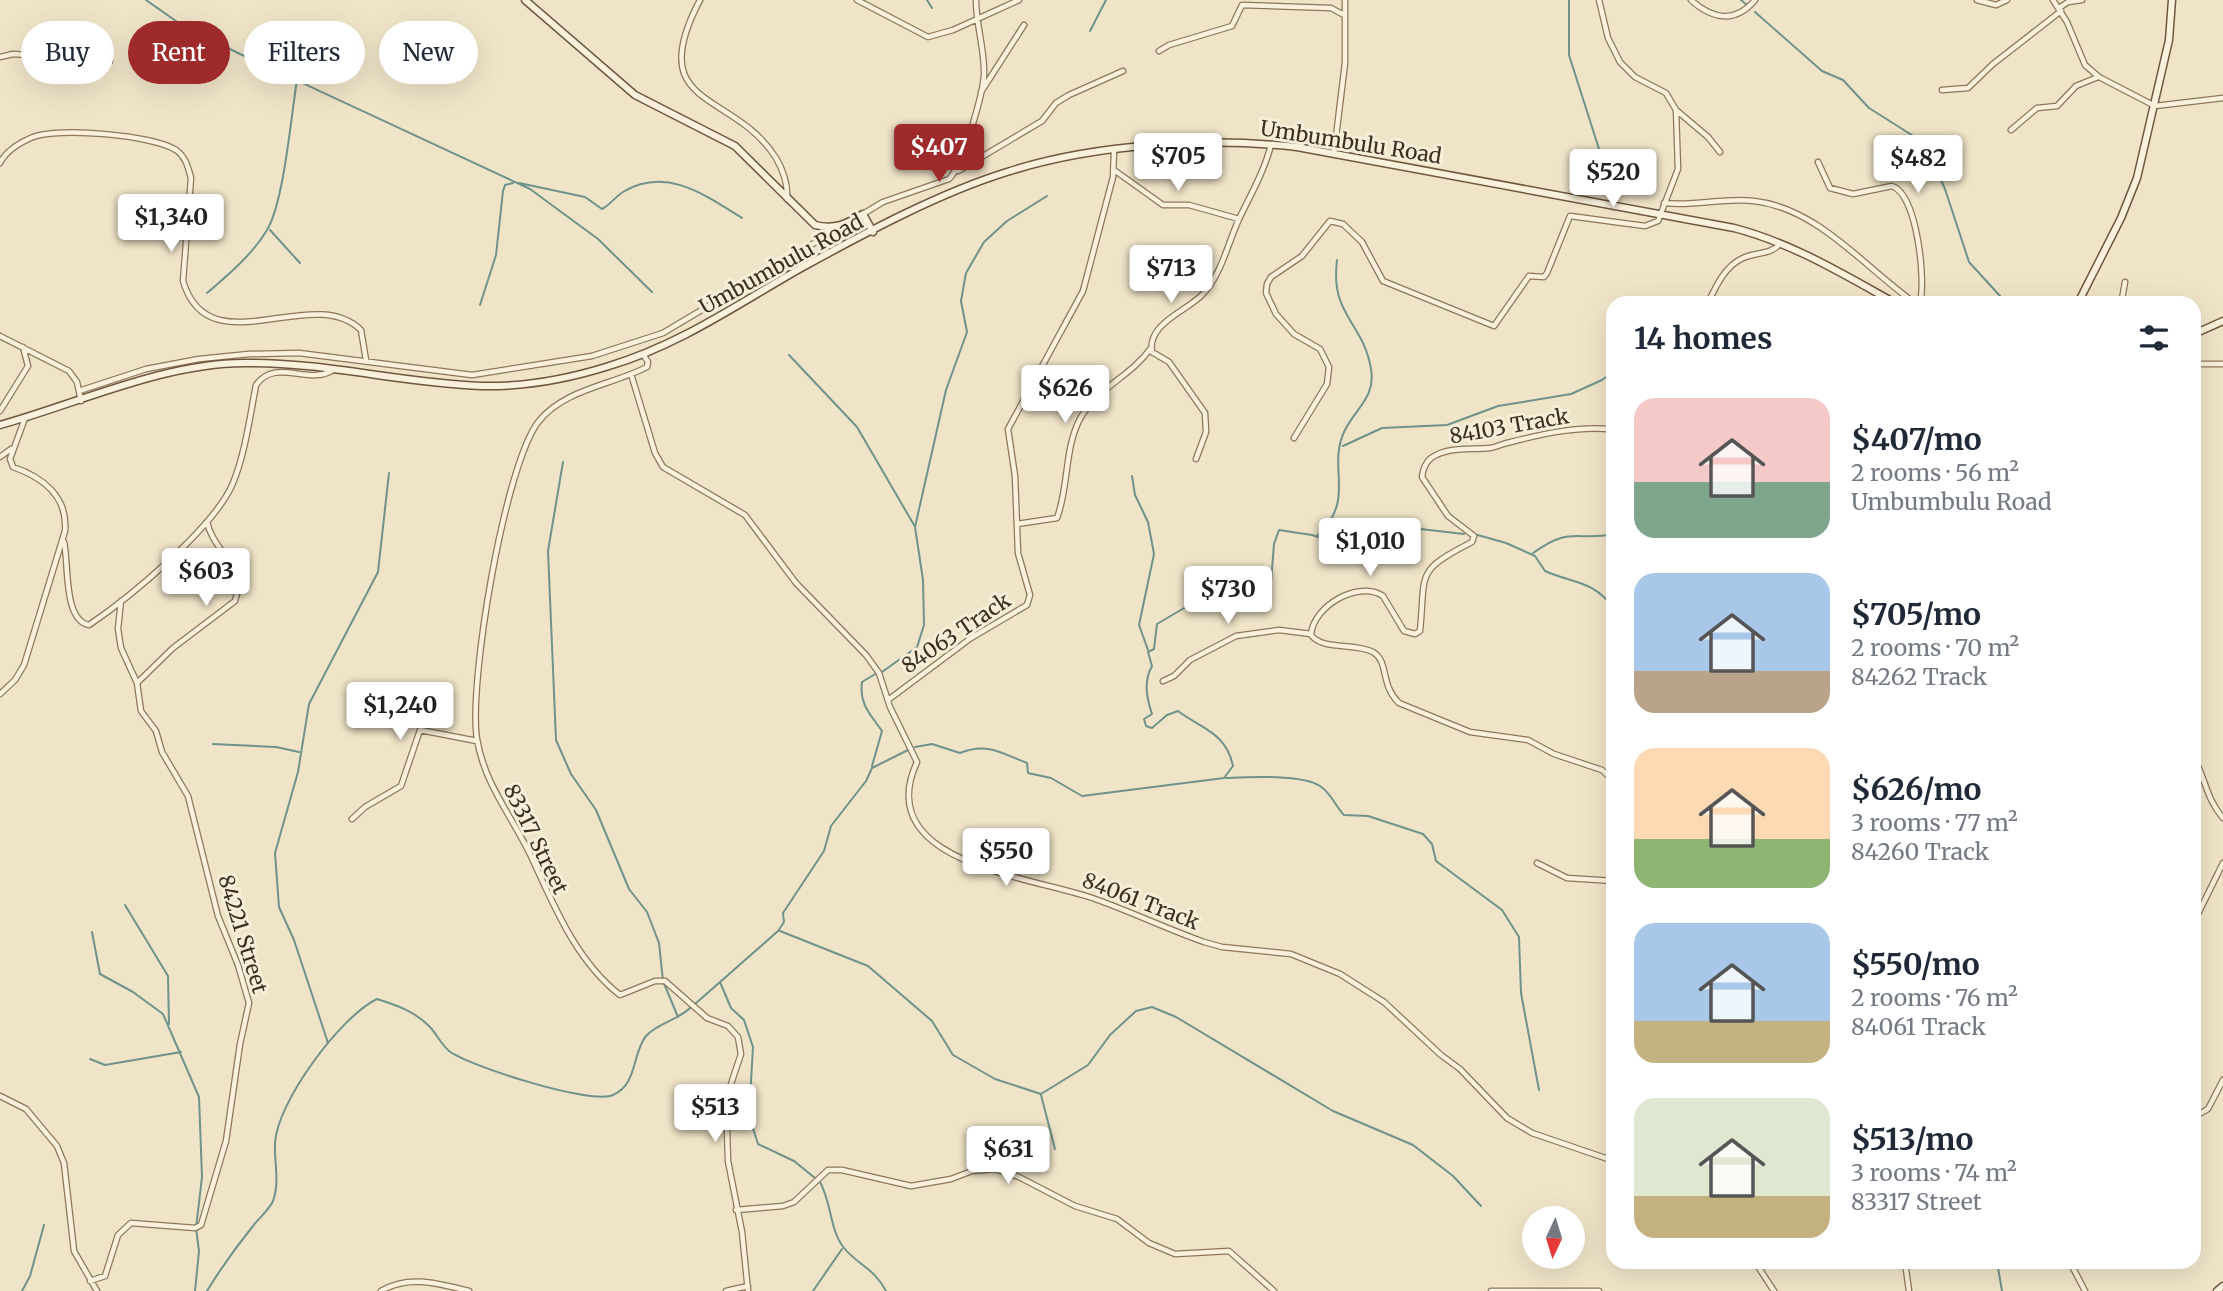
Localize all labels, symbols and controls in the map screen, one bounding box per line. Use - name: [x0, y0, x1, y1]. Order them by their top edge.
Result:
- chip: Buy: [21, 21, 114, 84]
- chip: Rent: [128, 21, 230, 84]
- chip: Filters: [244, 21, 365, 84]
- chip: New: [379, 21, 478, 84]
- street label: Umbumbulu Road: [1258, 114, 1444, 170]
- pin: $407: [898, 124, 980, 184]
- text: $407: [910, 132, 968, 161]
- pin: $705: [1137, 134, 1219, 193]
- pin: $482: [1877, 136, 1959, 195]
- text: $705: [1150, 141, 1206, 170]
- text: $482: [1890, 143, 1946, 172]
- pin: $520: [1572, 150, 1654, 209]
- text: $520: [1586, 157, 1640, 186]
- pin: $1,340: [114, 194, 228, 254]
- text: $1,340: [134, 202, 208, 231]
- street label: Umbumbulu Road: [694, 208, 868, 320]
- pin: $713: [1130, 246, 1212, 305]
- text: $713: [1145, 253, 1197, 282]
- text: 14 homes: [1634, 319, 1772, 357]
- icon: filters: [2135, 319, 2173, 357]
- pin: $626: [1024, 366, 1106, 425]
- text: $626: [1037, 373, 1093, 402]
- street label: 84103 Track: [1447, 402, 1571, 450]
- text: $407/mo: [1851, 420, 1982, 458]
- icon: home: [1690, 426, 1774, 510]
- text: 2 rooms · 56 m²: [1851, 458, 2019, 487]
- text: Umbumbulu Road: [1851, 487, 2052, 516]
- pin: $1,010: [1313, 518, 1427, 578]
- text: $1,010: [1335, 526, 1405, 555]
- pin: $603: [165, 548, 247, 608]
- text: $603: [178, 556, 234, 585]
- pin: $730: [1187, 566, 1269, 626]
- text: $730: [1200, 574, 1256, 603]
- street label: 84063 Track: [896, 586, 1016, 679]
- text: $705/mo: [1851, 595, 1981, 633]
- icon: home: [1690, 601, 1774, 685]
- text: 2 rooms · 70 m²: [1851, 633, 2019, 662]
- text: 84262 Track: [1851, 662, 1987, 691]
- pin: $1,240: [343, 682, 457, 742]
- text: $1,240: [362, 690, 438, 719]
- text: $626/mo: [1851, 770, 1982, 808]
- icon: home: [1690, 776, 1774, 860]
- street label: 83317 Street: [498, 779, 574, 899]
- text: 3 rooms · 77 m²: [1851, 808, 2018, 837]
- pin: $550: [965, 828, 1047, 888]
- text: $550: [979, 836, 1033, 865]
- text: 84260 Track: [1851, 837, 1989, 866]
- street label: 84061 Track: [1079, 866, 1204, 936]
- street label: 84221 Street: [212, 871, 274, 997]
- text: $550/mo: [1851, 945, 1980, 983]
- icon: home: [1690, 951, 1774, 1035]
- text: 2 rooms · 76 m²: [1851, 983, 2018, 1012]
- text: 84061 Track: [1851, 1012, 1986, 1041]
- pin: $513: [674, 1084, 756, 1144]
- text: $513: [690, 1092, 740, 1121]
- text: $513/mo: [1851, 1120, 1973, 1158]
- pin: $631: [967, 1126, 1049, 1186]
- icon: home: [1690, 1126, 1774, 1210]
- text: $631: [983, 1134, 1033, 1163]
- text: 3 rooms · 74 m²: [1851, 1158, 2017, 1187]
- text: 83317 Street: [1851, 1187, 1982, 1216]
- north arrow: [1522, 1206, 1586, 1269]
- map controls: [1522, 1206, 1585, 1269]

